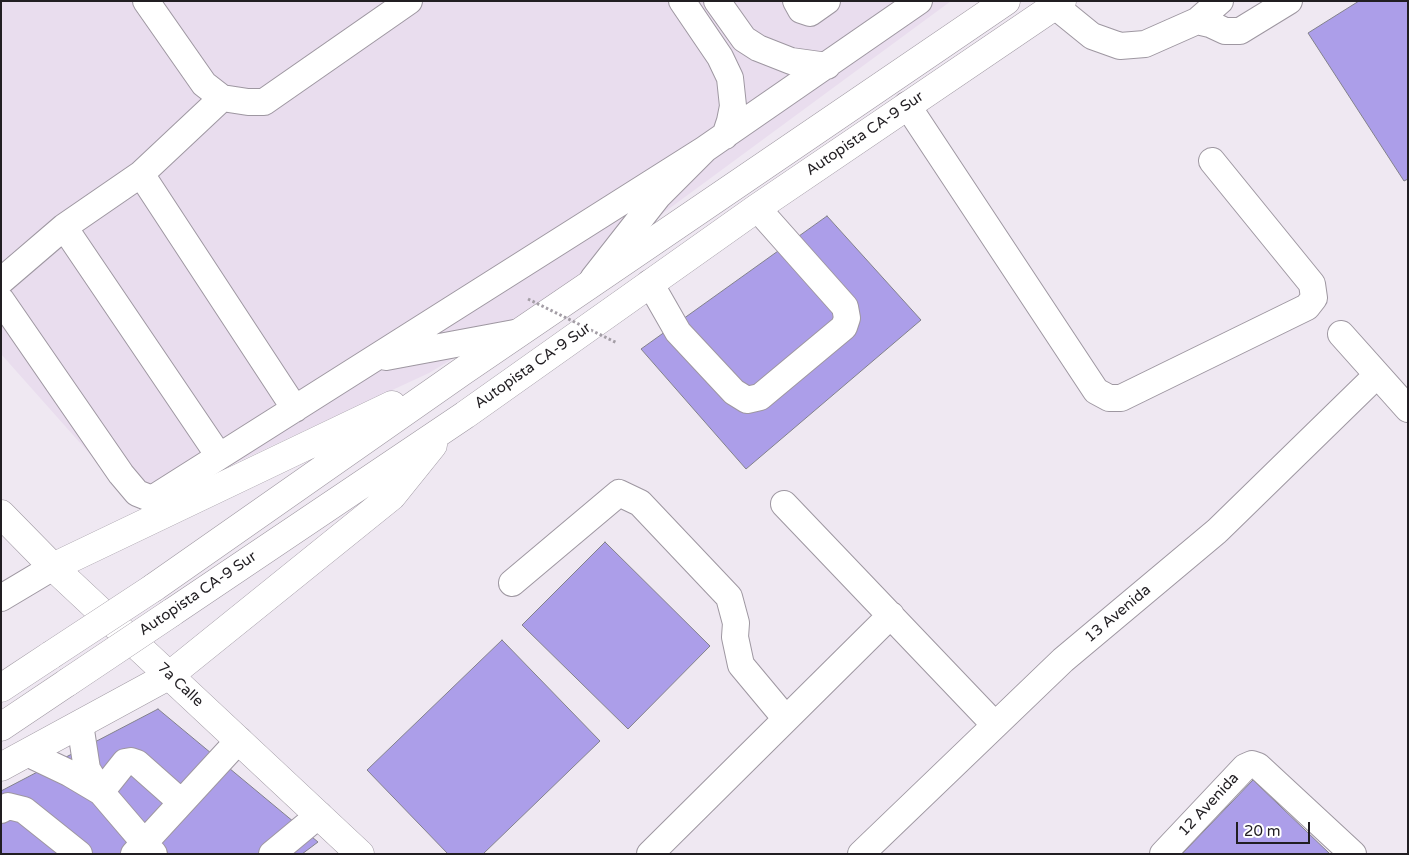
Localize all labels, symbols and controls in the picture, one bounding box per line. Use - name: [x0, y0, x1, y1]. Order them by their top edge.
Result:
- street label: Autopista CA-9 Sur: [803, 88, 927, 180]
- street label: Autopista CA-9 Sur: [471, 319, 595, 413]
- street label: Autopista CA-9 Sur: [136, 548, 260, 640]
- street label: 13 Avenida: [1081, 581, 1155, 647]
- street label: 7a Calle: [153, 659, 207, 711]
- street label: 12 Avenida: [1175, 769, 1243, 841]
- scale bar: [1239, 812, 1313, 844]
- text: 20 m: [1244, 822, 1281, 840]

